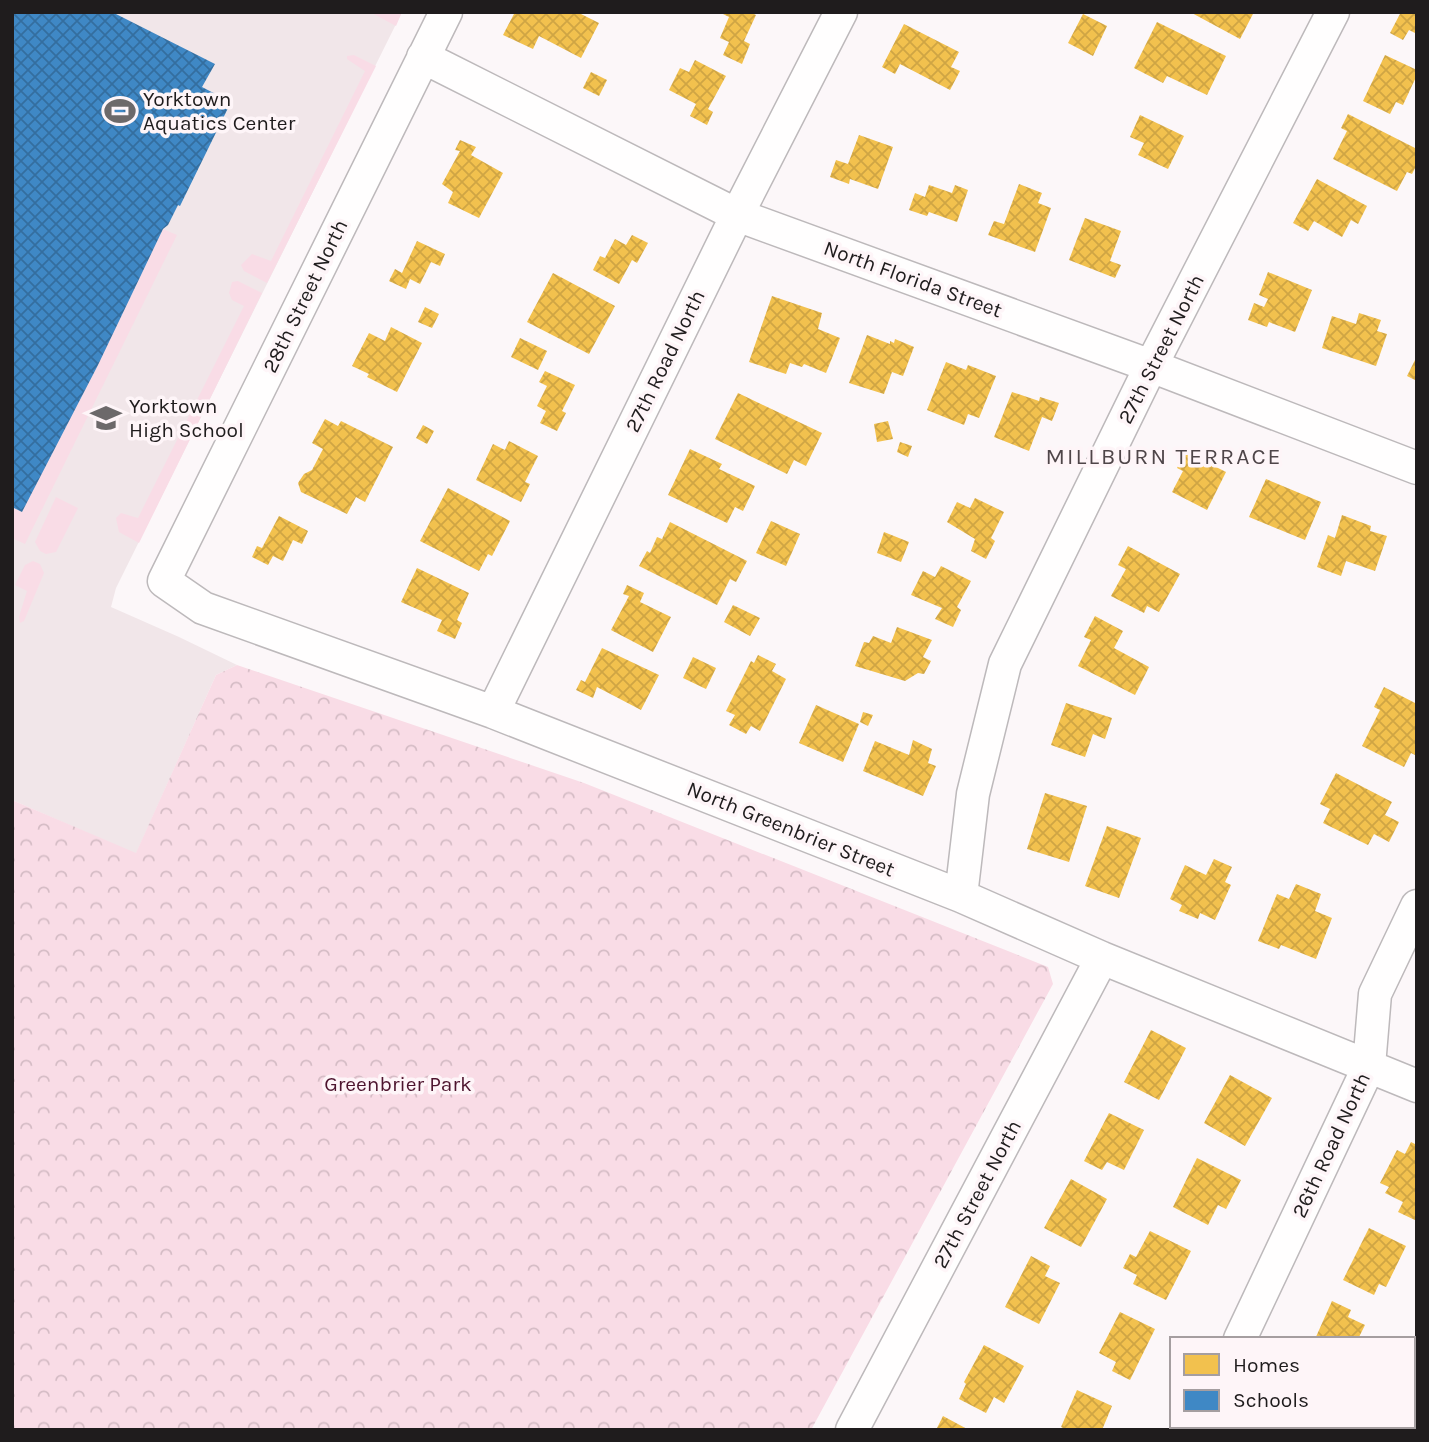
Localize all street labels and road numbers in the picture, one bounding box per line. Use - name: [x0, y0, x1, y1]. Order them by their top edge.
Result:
- street label: 28th Street North: [258, 216, 352, 376]
- street label: North Florida Street: [821, 236, 1005, 322]
- street label: 27th Street North: [1113, 270, 1209, 428]
- street label: 27th Road North: [620, 286, 710, 436]
- street label: North Greenbrier Street: [684, 776, 898, 882]
- street label: 26th Road North: [1287, 1069, 1375, 1221]
- street label: 27th Street North: [928, 1116, 1026, 1272]

